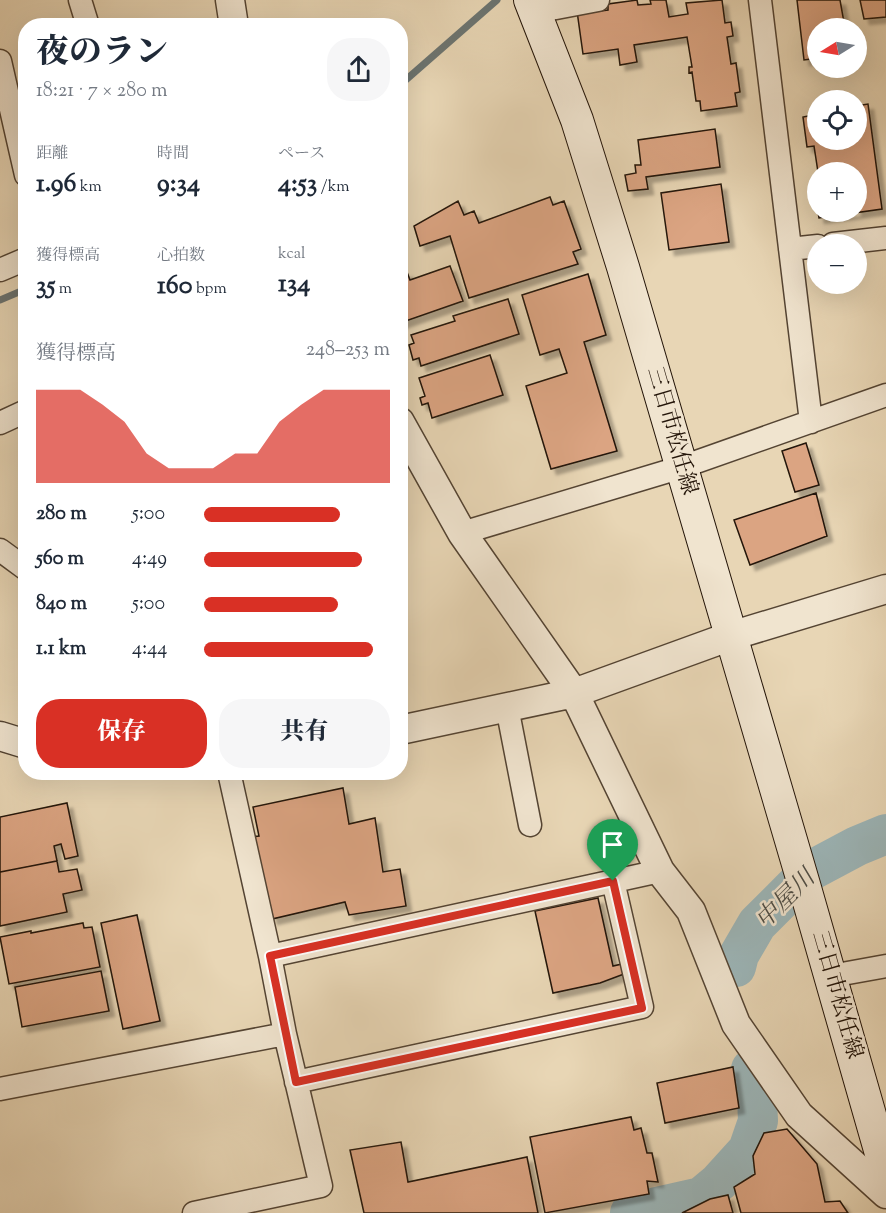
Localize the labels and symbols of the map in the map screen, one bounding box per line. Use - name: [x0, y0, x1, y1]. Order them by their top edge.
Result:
- north arrow: [807, 18, 867, 78]
- street label: 三日市松任線: [637, 363, 705, 499]
- pin: [587, 819, 638, 881]
- water label: 中屋川: [749, 860, 826, 937]
- street label: 三日市松任線: [802, 927, 870, 1063]

